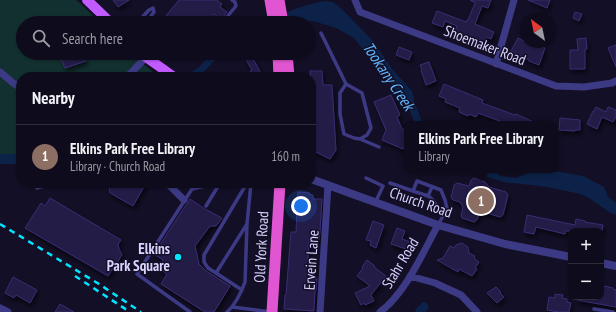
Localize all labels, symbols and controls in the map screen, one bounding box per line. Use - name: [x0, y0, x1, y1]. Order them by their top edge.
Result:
- north arrow: [520, 12, 556, 48]
- search box: [16, 16, 316, 60]
- street label: Shoemaker Road: [441, 21, 529, 69]
- icon: search: [30, 27, 52, 49]
- text: Search here: [62, 29, 123, 48]
- water label: Tookany Creek: [359, 38, 420, 116]
- text: Nearby: [32, 87, 75, 109]
- popup: [404, 121, 558, 173]
- text: Elkins Park Free Library: [419, 129, 543, 148]
- text: Elkins Park Free Library: [70, 139, 195, 158]
- text: 1: [42, 148, 48, 165]
- text: 160 m: [271, 148, 300, 165]
- text: Library: [419, 148, 450, 165]
- text: Library · Church Road: [70, 158, 165, 175]
- street label: Church Road: [387, 182, 455, 222]
- pin: 1: [468, 186, 494, 216]
- your location: [291, 196, 311, 216]
- street label: Old York Road: [250, 211, 272, 283]
- map controls: [568, 228, 604, 300]
- button: +: [568, 228, 604, 264]
- street label: Ervein Lane: [299, 229, 323, 291]
- street label: Stahr Road: [377, 234, 423, 292]
- place label: Elkins Park Square: [107, 239, 170, 275]
- marker: Elkins Park Square: [173, 252, 183, 262]
- button: −: [568, 264, 604, 300]

